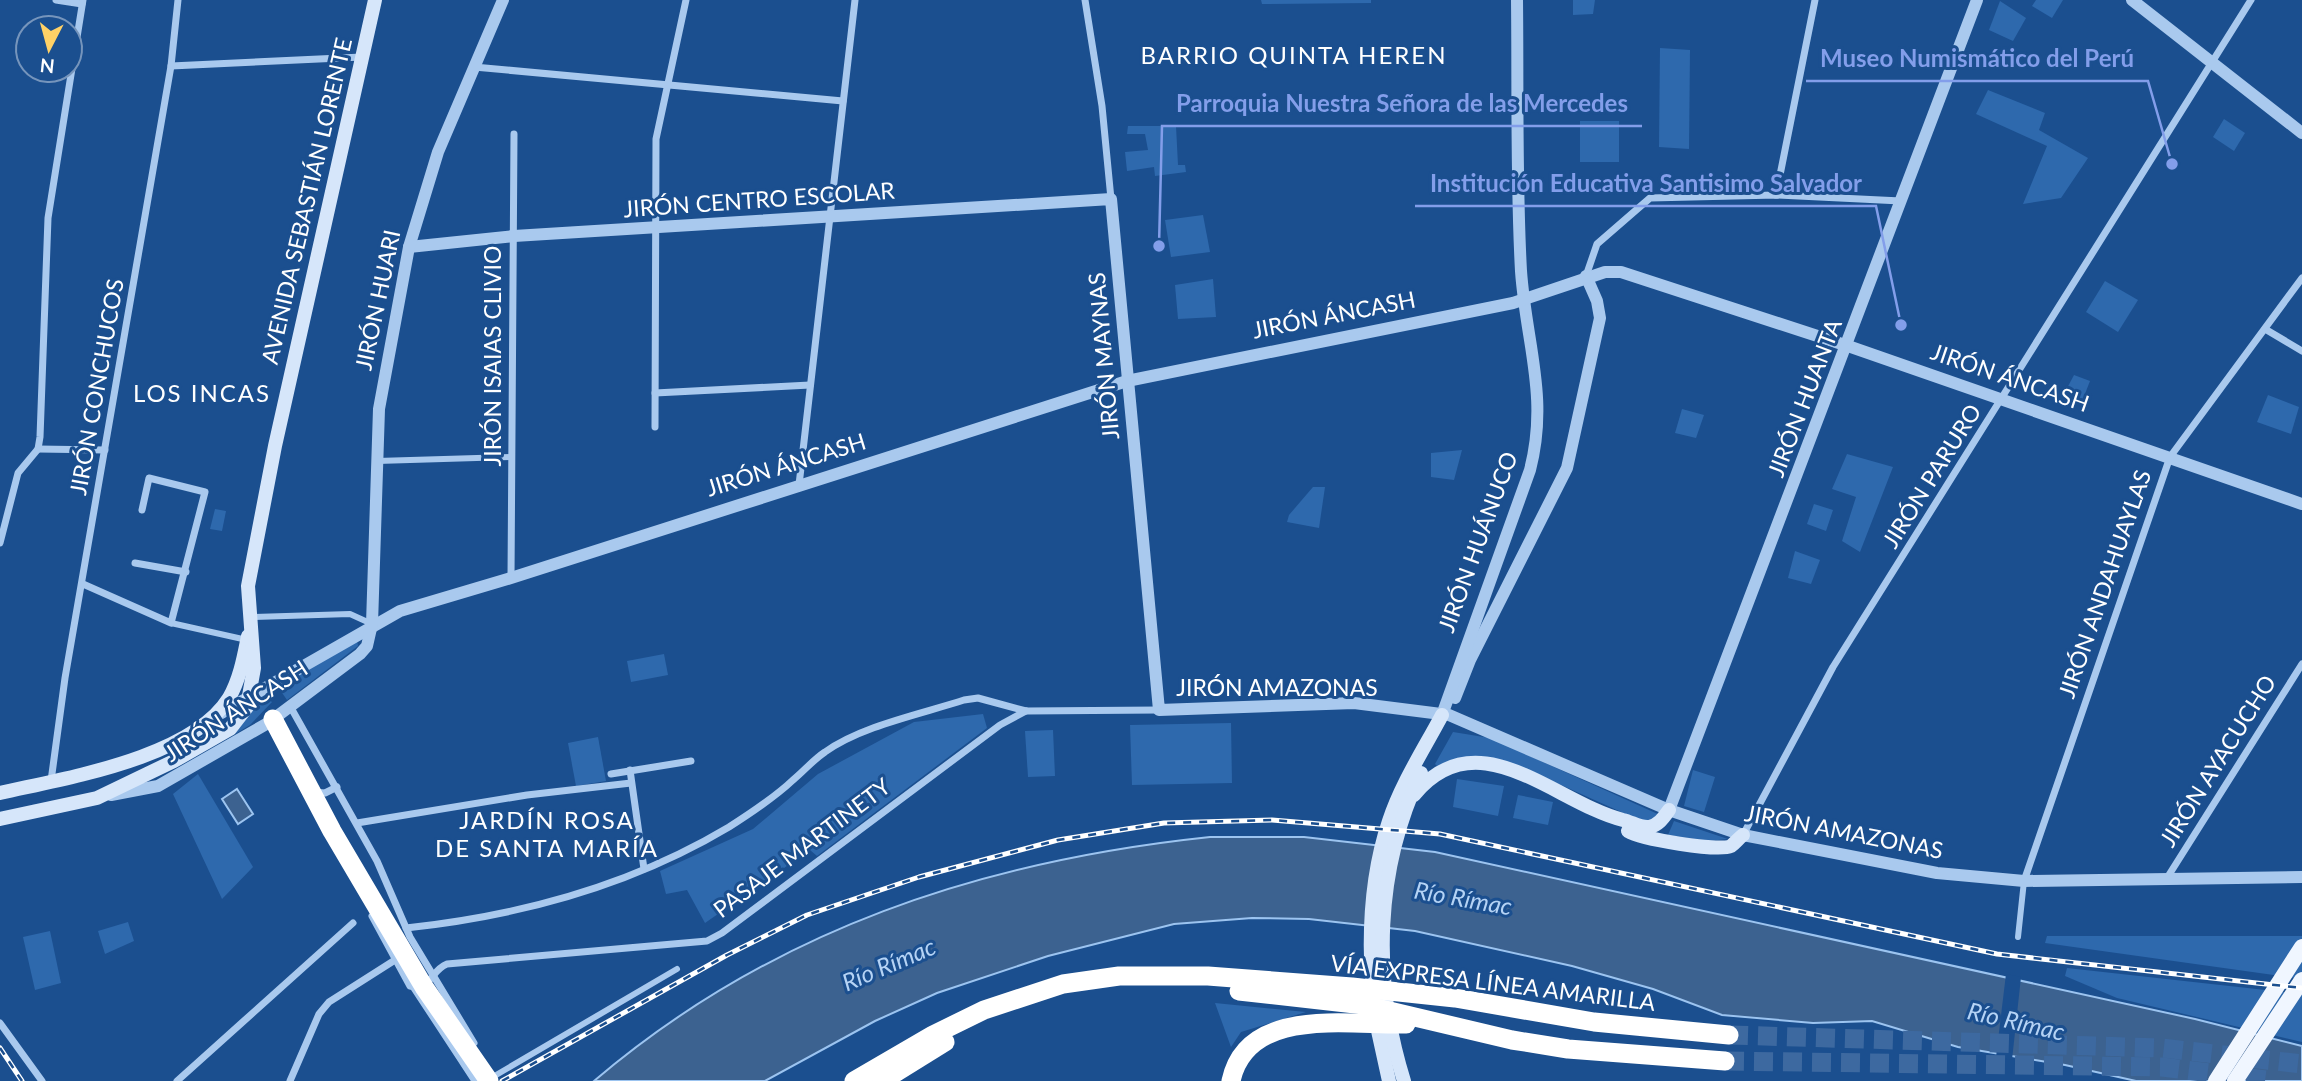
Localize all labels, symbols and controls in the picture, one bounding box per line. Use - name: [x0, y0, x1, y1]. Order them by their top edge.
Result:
- north arrow: [14, 14, 84, 84]
- street label: AVENIDA SEBASTIÁN LORENTE: [255, 35, 357, 367]
- callout: Museo Numismático del Perú: [1806, 36, 2148, 81]
- district label: BARRIO QUINTA HEREN: [1140, 40, 1448, 69]
- text: Museo Numismático del Perú: [1820, 43, 2134, 72]
- text: N: [39, 54, 56, 79]
- callout: Parroquia Nuestra Señora de las Mercedes: [1162, 81, 1642, 126]
- text: Parroquia Nuestra Señora de las Mercedes: [1176, 88, 1628, 117]
- callout: Institución Educativa Santisimo Salvador: [1415, 161, 1876, 206]
- text: Institución Educativa Santisimo Salvador: [1430, 168, 1862, 197]
- street label: JIRÓN CENTRO ESCOLAR: [622, 176, 896, 222]
- street label: JIRÓN HUARI: [348, 227, 406, 373]
- street label: JIRÓN ISAIAS CLIVIO: [478, 246, 506, 466]
- street label: JIRÓN MAYNAS: [1082, 271, 1124, 441]
- street label: JIRÓN CONCHUCOS: [63, 277, 129, 497]
- street label: JIRÓN ÁNCASH: [1250, 284, 1418, 344]
- street label: JIRÓN HUANTA: [1761, 314, 1847, 481]
- street label: JIRÓN ÁNCASH: [1927, 337, 2093, 417]
- district label: LOS INCAS: [133, 378, 271, 407]
- street label: JIRÓN PARURO: [1876, 398, 1987, 553]
- street label: JIRÓN ÁNCASH: [702, 426, 869, 502]
- street label: JIRÓN HUÁNUCO: [1431, 448, 1523, 636]
- street label: JIRÓN ANDAHUAYLAS: [2052, 466, 2156, 701]
- street label: JIRÓN ÁNCASH: [158, 653, 313, 767]
- street label: JIRÓN AYACUCHO: [2153, 670, 2281, 851]
- street label: JIRÓN AMAZONAS: [1176, 673, 1378, 701]
- street label: PASAJE MARTINETY: [707, 771, 896, 923]
- street label: JIRÓN AMAZONAS: [1743, 798, 1946, 864]
- district label: JARDÍN ROSA DE SANTA MARÍA: [435, 805, 659, 862]
- water label: Río Rímac: [1412, 875, 1515, 920]
- water label: Río Rímac: [837, 931, 940, 996]
- street label: VÍA EXPRESA LÍNEA AMARILLA: [1329, 948, 1657, 1016]
- water label: Río Rímac: [1965, 995, 2068, 1046]

